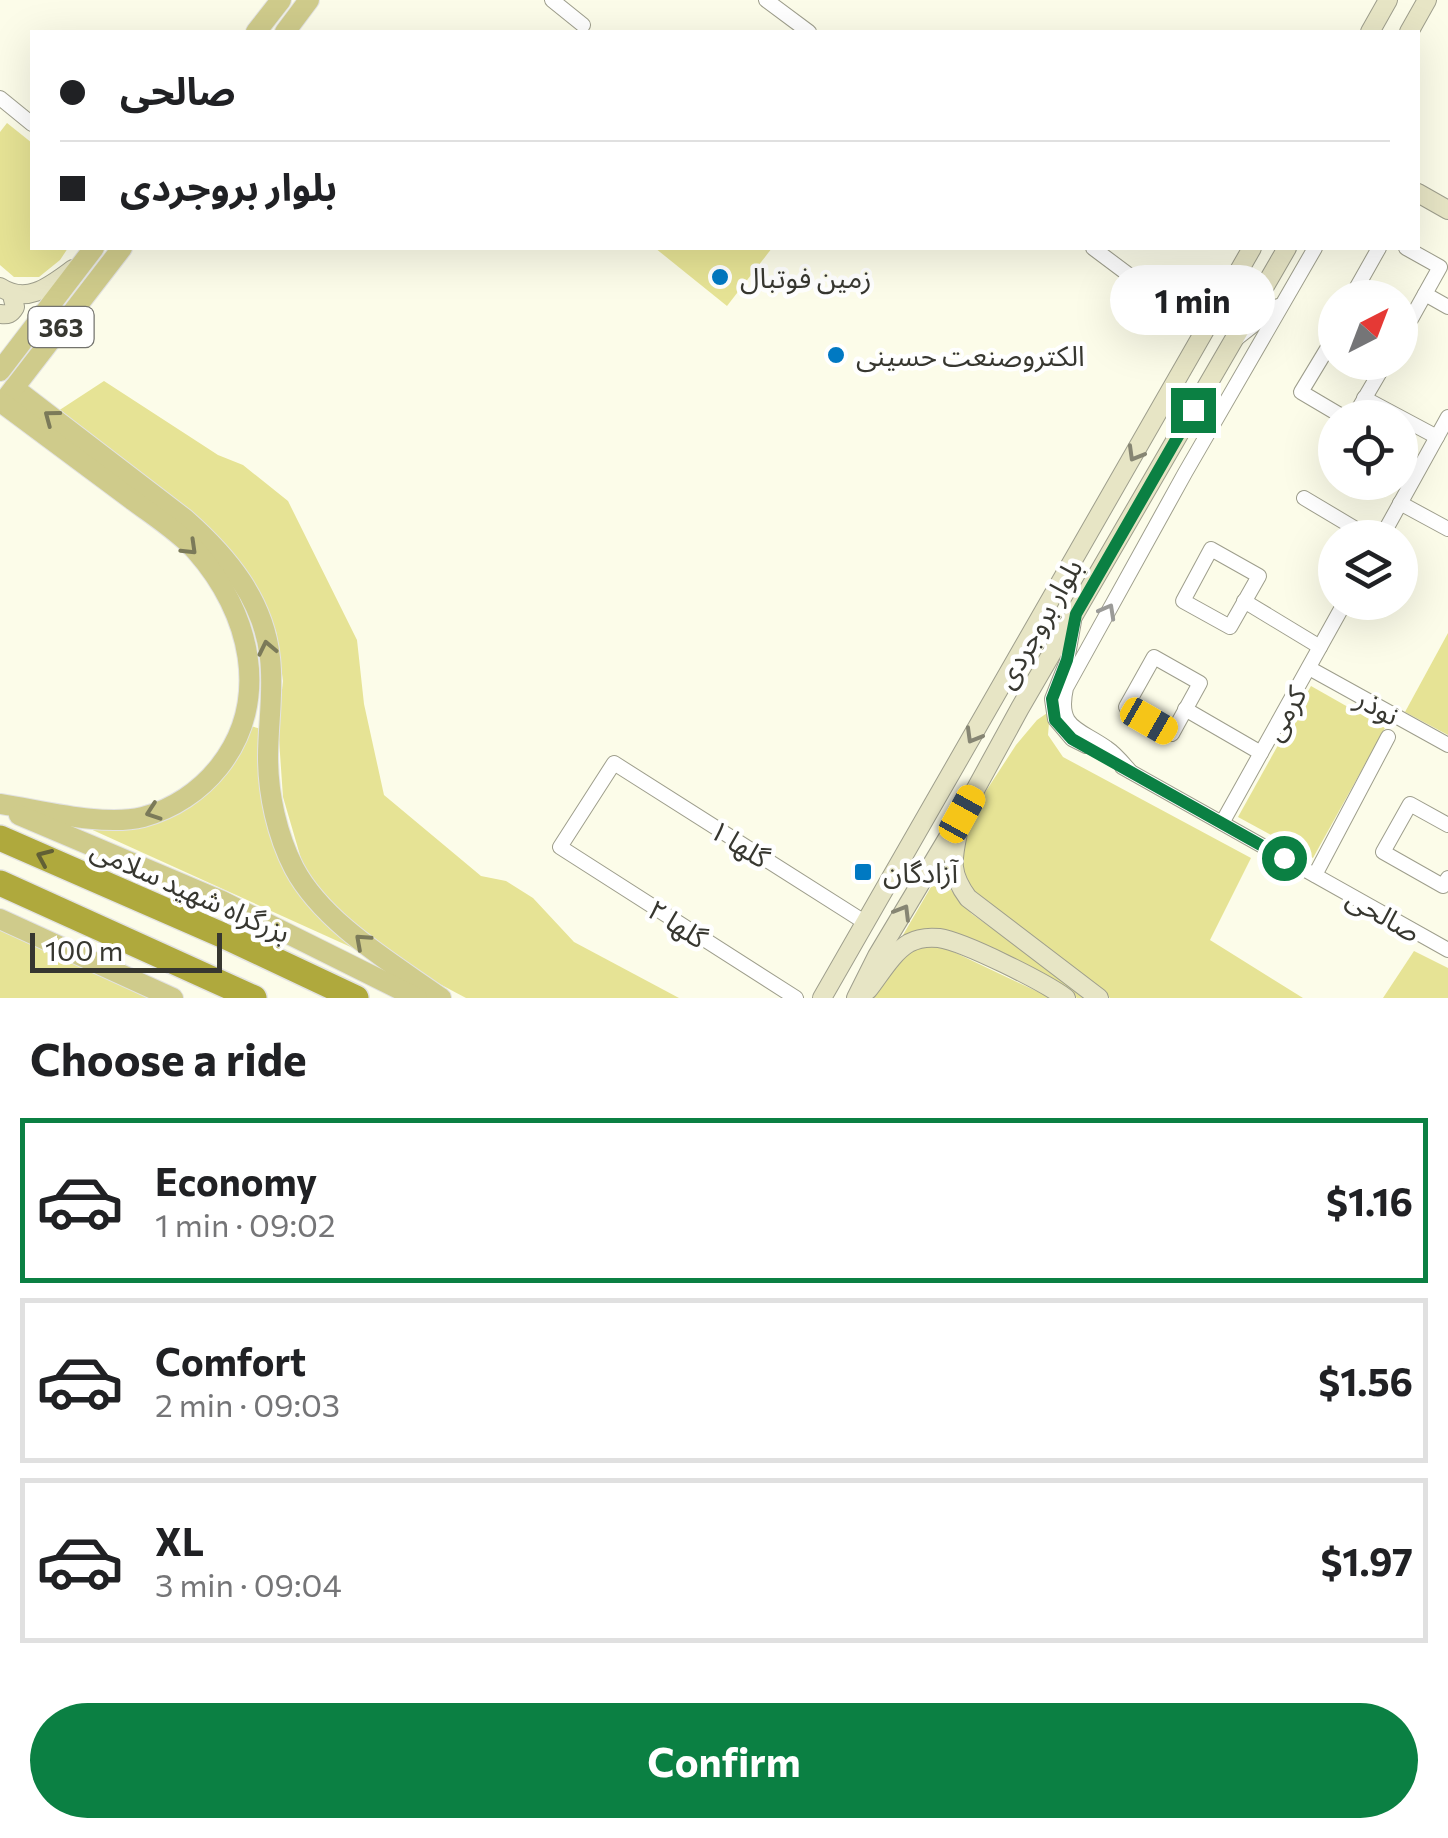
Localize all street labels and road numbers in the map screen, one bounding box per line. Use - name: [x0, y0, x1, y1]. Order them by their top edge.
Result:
- road number: 363: [28, 307, 94, 347]
- street label: بلوار بروجردی: [987, 552, 1090, 694]
- street label: کرمی: [1255, 680, 1314, 747]
- street label: نوذر: [1349, 680, 1406, 733]
- street label: گلها ۱: [704, 812, 776, 875]
- street label: بزرگراه شهید سلامی: [86, 831, 296, 950]
- street label: صالحی: [1341, 879, 1427, 949]
- street label: گلها ۲: [642, 891, 714, 955]

